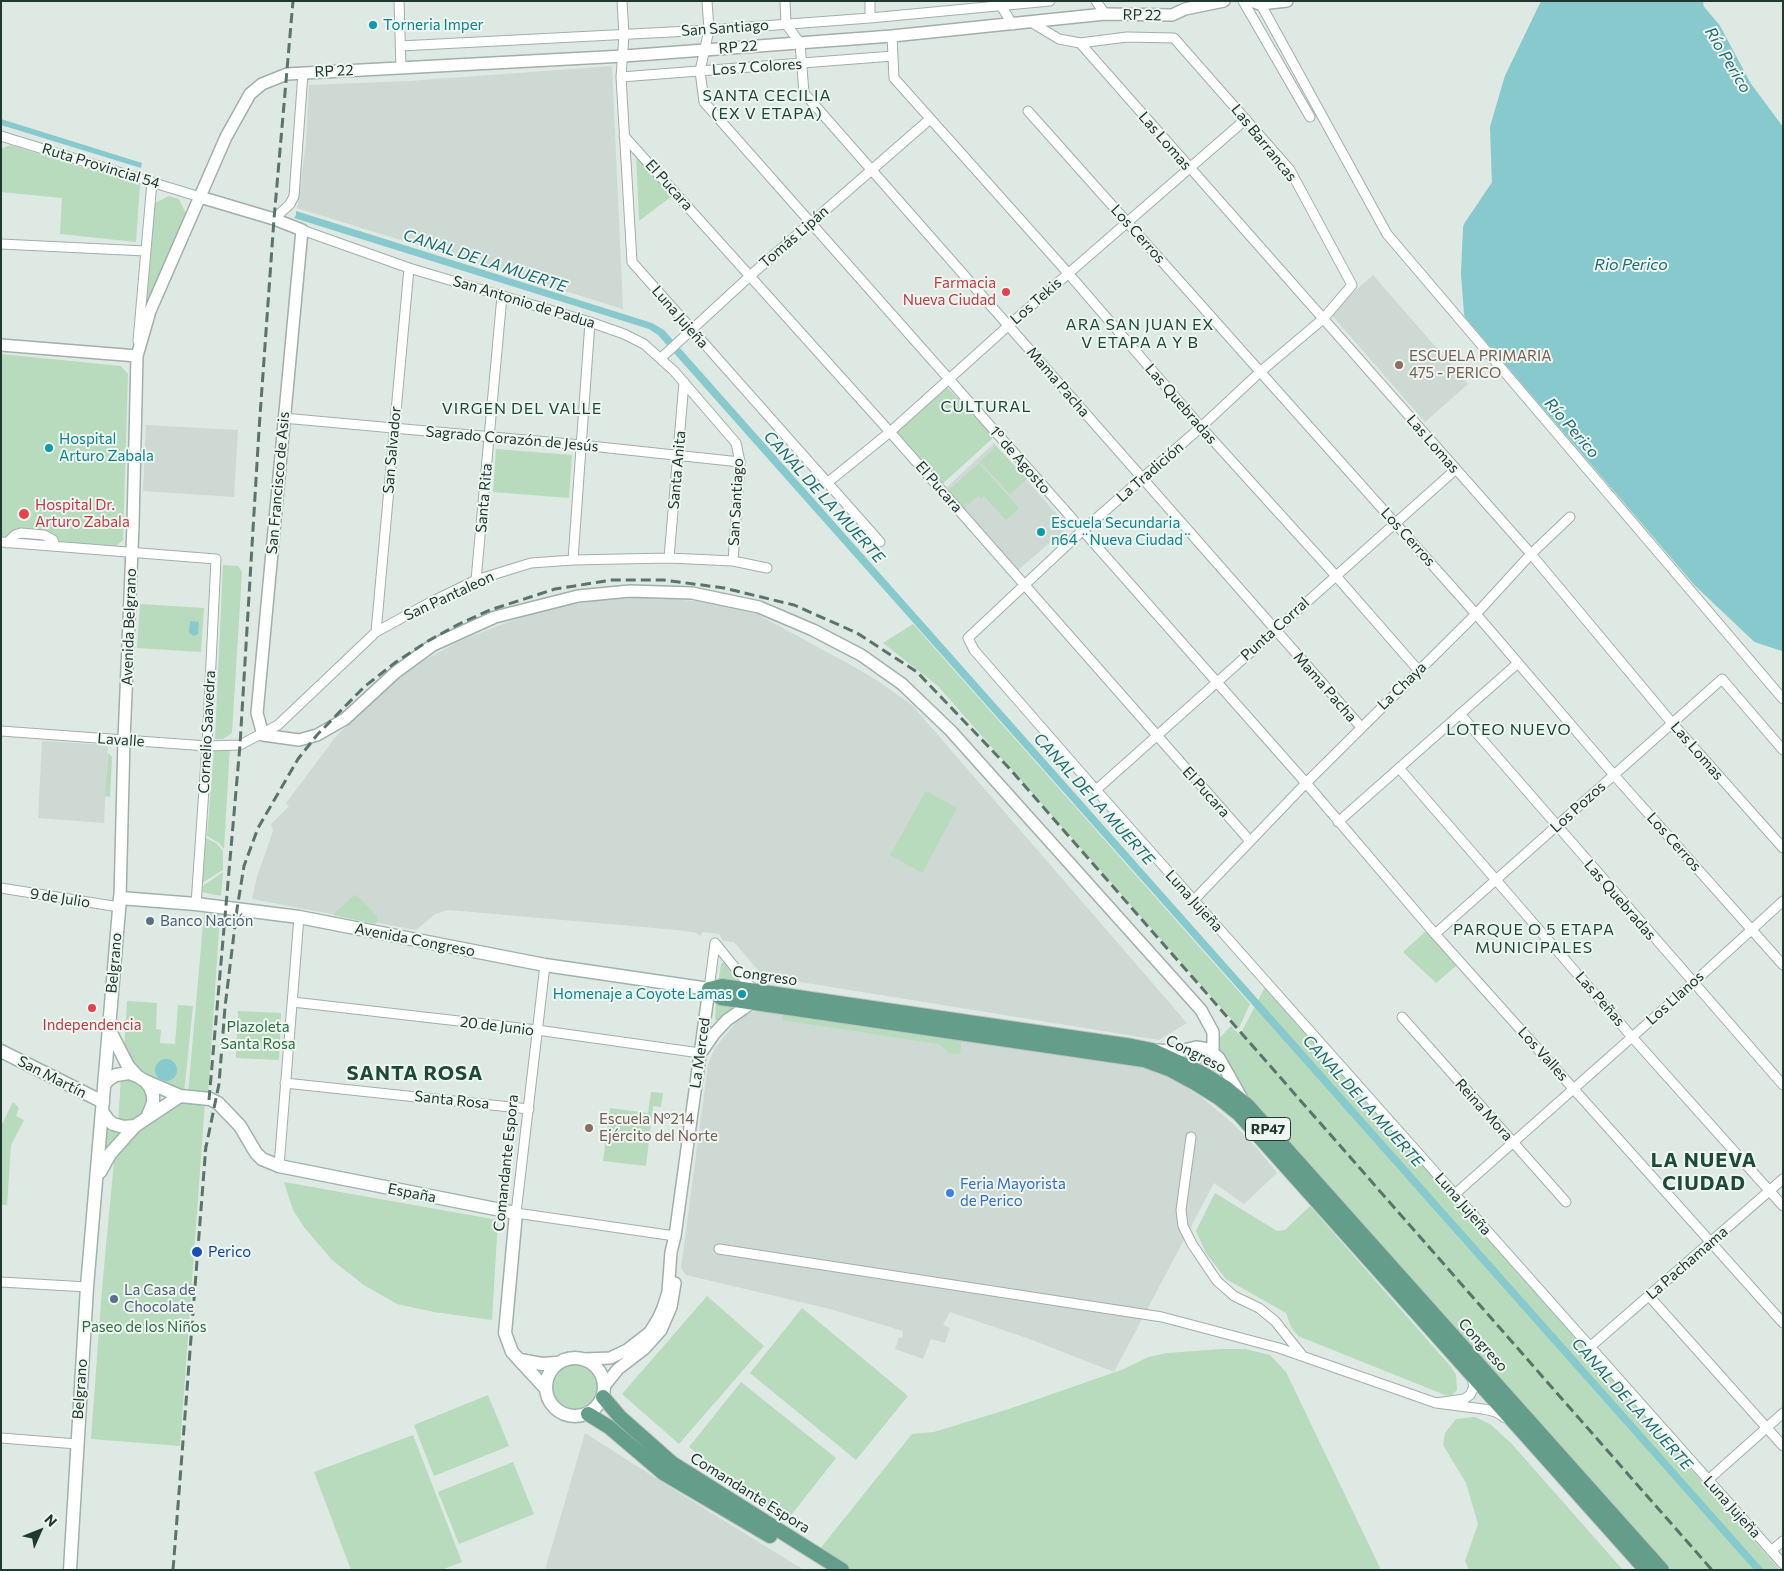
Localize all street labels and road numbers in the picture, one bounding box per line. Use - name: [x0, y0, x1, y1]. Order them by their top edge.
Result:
- street label: RP 22: [1122, 6, 1162, 24]
- street label: San Santiago: [680, 16, 770, 40]
- street label: RP 22: [718, 36, 758, 58]
- street label: Los 7 Colores: [711, 55, 803, 79]
- street label: RP 22: [314, 61, 354, 81]
- street label: Las Barrancas: [1227, 101, 1301, 185]
- street label: Las Lomas: [1135, 108, 1195, 174]
- street label: Ruta Provincial 54: [40, 139, 162, 193]
- street label: El Pucara: [641, 156, 697, 214]
- street label: Los Cerros: [1107, 201, 1169, 267]
- street label: Tomás Lipán: [756, 202, 832, 272]
- street label: San Antonio de Padua: [451, 272, 597, 332]
- street label: Los Tekis: [1007, 274, 1065, 328]
- street label: Luna Jujeña: [648, 282, 712, 352]
- street label: Mama Pacha: [1023, 343, 1093, 421]
- street label: Las Quebradas: [1141, 360, 1221, 448]
- street label: San Salvador: [379, 406, 405, 494]
- street label: San Francisco de Asis: [263, 411, 293, 555]
- street label: Las Lomas: [1403, 411, 1463, 477]
- street label: Sagrado Corazón de Jesús: [425, 422, 599, 456]
- street label: 1º de Agosto: [986, 422, 1054, 498]
- street label: Santa Anita: [665, 430, 689, 510]
- street label: La Tradición: [1113, 438, 1187, 506]
- street label: San Santiago: [725, 458, 747, 546]
- street label: El Pucara: [912, 458, 966, 516]
- street label: Santa Rita: [472, 462, 496, 534]
- street label: Los Cerros: [1377, 504, 1439, 570]
- street label: San Pantaleon: [401, 567, 497, 625]
- street label: Avenida Belgrano: [118, 568, 140, 686]
- street label: Punta Corral: [1237, 594, 1313, 664]
- street label: Mama Pacha: [1290, 648, 1360, 726]
- street label: La Chaya: [1374, 658, 1430, 714]
- street label: Cornelio Saavedra: [195, 670, 219, 794]
- street label: Las Lomas: [1667, 718, 1727, 784]
- street label: Lavalle: [97, 729, 145, 751]
- street label: El Pucara: [1178, 763, 1234, 821]
- street label: Los Pozos: [1547, 777, 1609, 837]
- street label: Los Cerros: [1643, 809, 1705, 875]
- street label: Las Quebradas: [1580, 856, 1660, 944]
- street label: Luna Jujeña: [1161, 866, 1227, 936]
- street label: 9 de Julio: [29, 884, 91, 912]
- street label: Avenida Congreso: [353, 919, 477, 961]
- street label: Belgrano: [102, 932, 126, 994]
- street label: Congreso: [731, 963, 799, 989]
- street label: Los Llanos: [1642, 967, 1708, 1029]
- street label: Las Peñas: [1571, 968, 1629, 1030]
- street label: 20 de Junio: [459, 1013, 535, 1039]
- street label: La Merced: [686, 1016, 714, 1090]
- street label: Los Valles: [1514, 1023, 1572, 1085]
- street label: Congreso: [1163, 1031, 1229, 1077]
- street label: San Martín: [15, 1052, 89, 1102]
- street label: Reina Mora: [1451, 1075, 1517, 1145]
- street label: Santa Rosa: [414, 1087, 490, 1113]
- street label: Comandante Espora: [490, 1093, 522, 1233]
- road number: RP47: [1246, 1118, 1290, 1140]
- street label: Luna Jujeña: [1431, 1169, 1495, 1239]
- street label: España: [386, 1180, 438, 1206]
- street label: La Pachamama: [1642, 1223, 1732, 1303]
- street label: Congreso: [1454, 1315, 1512, 1375]
- street label: Belgrano: [69, 1358, 91, 1420]
- street label: Comandante Espora: [687, 1449, 813, 1537]
- street label: Luna Jujeña: [1699, 1472, 1765, 1542]

